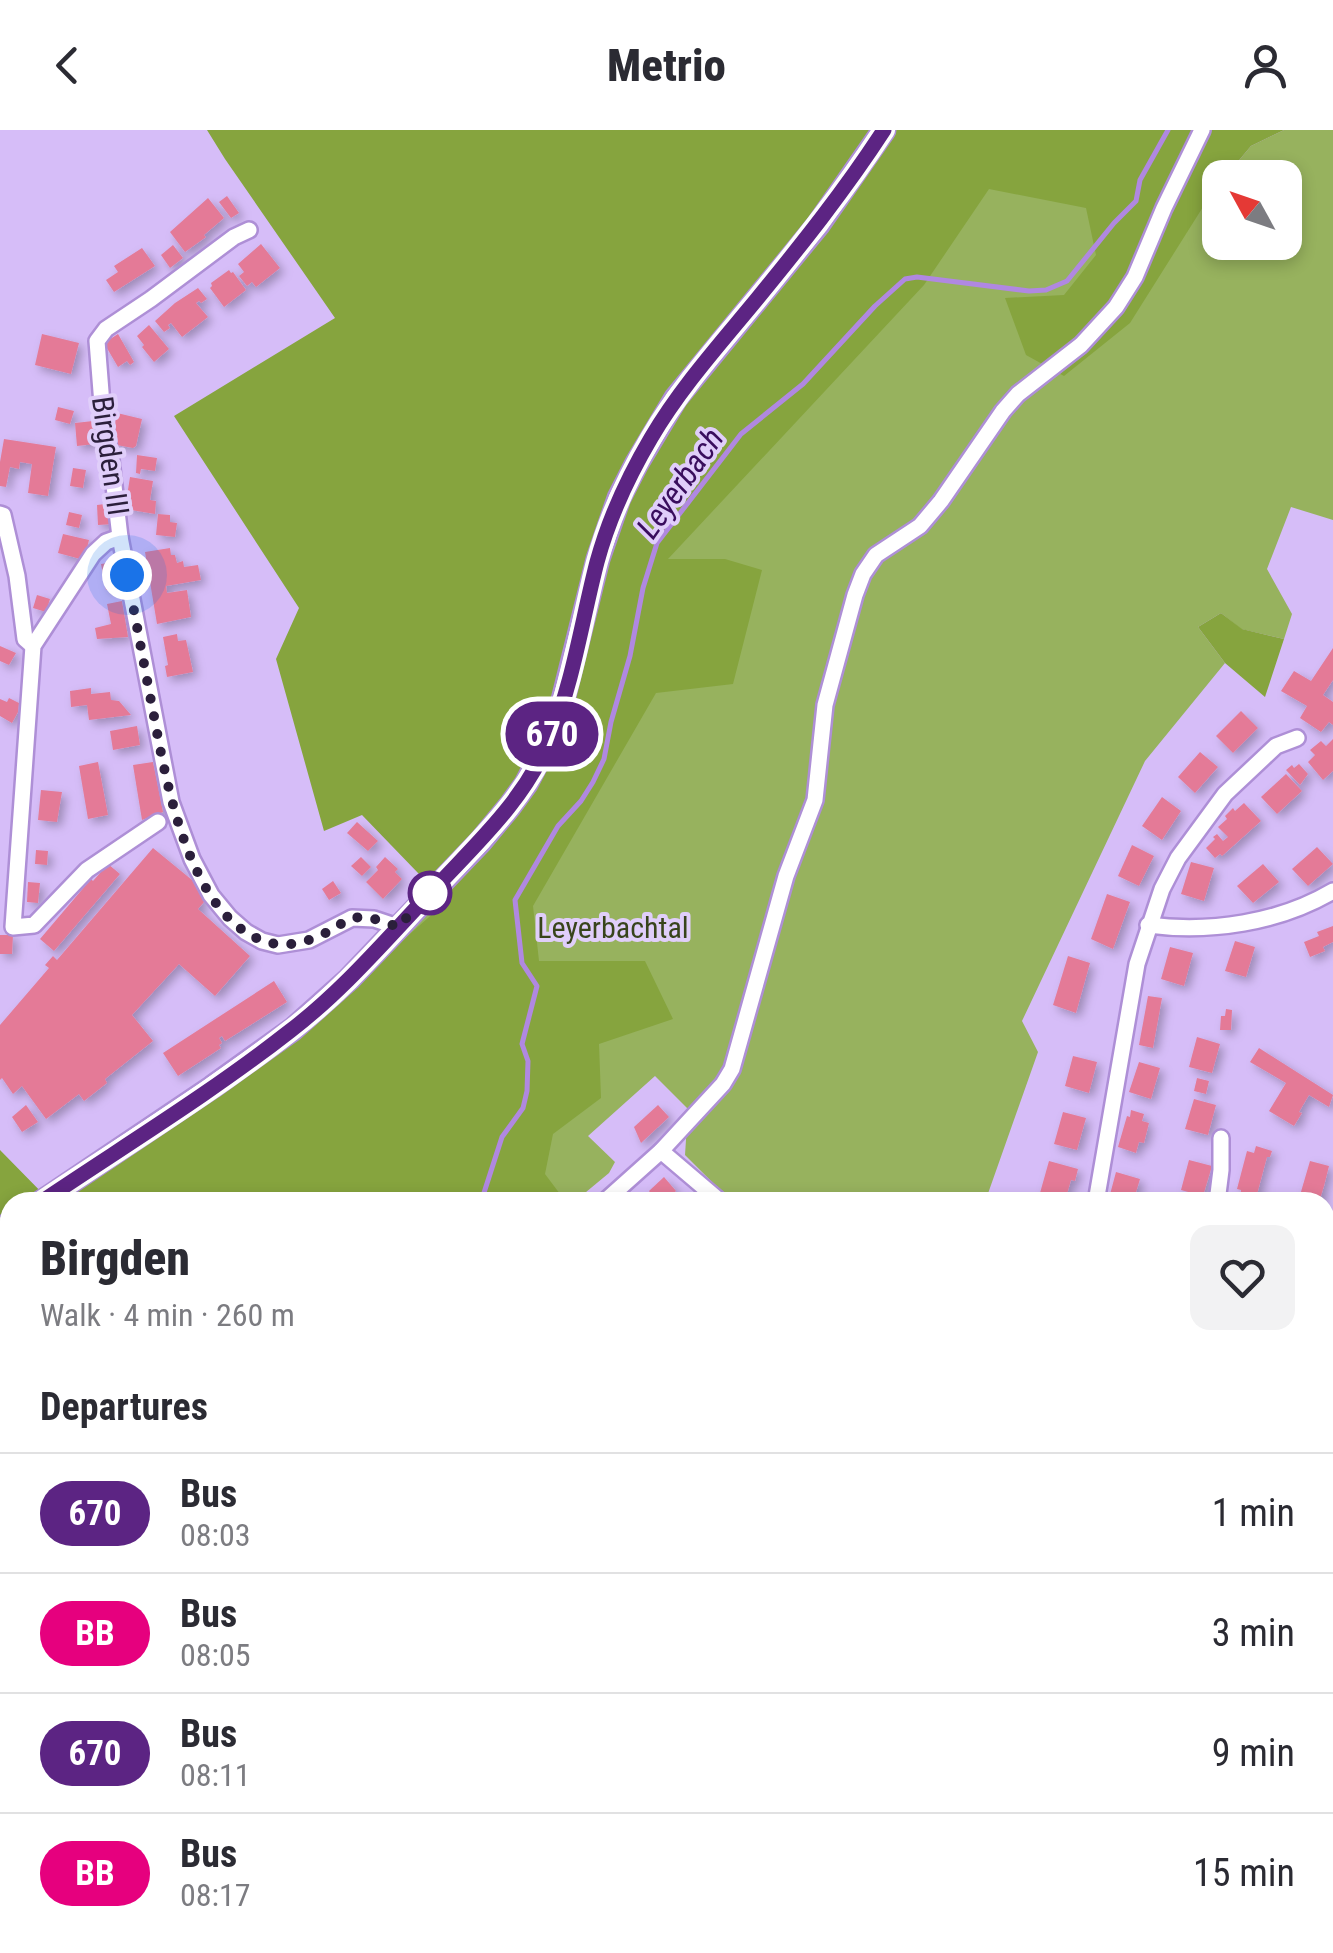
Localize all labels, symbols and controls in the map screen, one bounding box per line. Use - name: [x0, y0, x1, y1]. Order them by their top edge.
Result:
- icon: back: [40, 38, 95, 93]
- icon: person: [1238, 38, 1293, 93]
- text: Metrio: [607, 39, 726, 92]
- north arrow: [1202, 160, 1302, 260]
- map controls: [1202, 160, 1302, 260]
- street label: Birgden III: [85, 394, 136, 518]
- water label: Leyerbach: [628, 421, 732, 545]
- your location: [102, 550, 152, 600]
- line badge: 670: [494, 702, 610, 766]
- text: 670: [525, 714, 579, 755]
- unlabelled marker: [409, 872, 451, 914]
- park label: Leyerbachtal: [537, 910, 689, 945]
- button: heart: [1190, 1225, 1295, 1330]
- text: Birgden: [40, 1230, 190, 1287]
- text: Walk · 4 min · 260 m: [40, 1296, 295, 1334]
- text: Departures: [40, 1385, 208, 1429]
- text: Bus: [180, 1472, 237, 1516]
- text: 1 min: [1212, 1491, 1295, 1535]
- text: 670: [68, 1493, 122, 1534]
- text: 08:03: [180, 1516, 251, 1554]
- text: Bus: [180, 1592, 237, 1636]
- text: 3 min: [1212, 1611, 1295, 1655]
- text: BB: [75, 1613, 115, 1654]
- text: 08:05: [180, 1636, 251, 1674]
- text: Bus: [180, 1712, 237, 1756]
- text: 9 min: [1212, 1731, 1295, 1775]
- text: 670: [68, 1733, 122, 1774]
- text: 08:11: [180, 1756, 251, 1794]
- text: Bus: [180, 1832, 237, 1876]
- text: 15 min: [1193, 1851, 1295, 1895]
- text: BB: [75, 1853, 115, 1894]
- text: 08:17: [180, 1876, 251, 1914]

